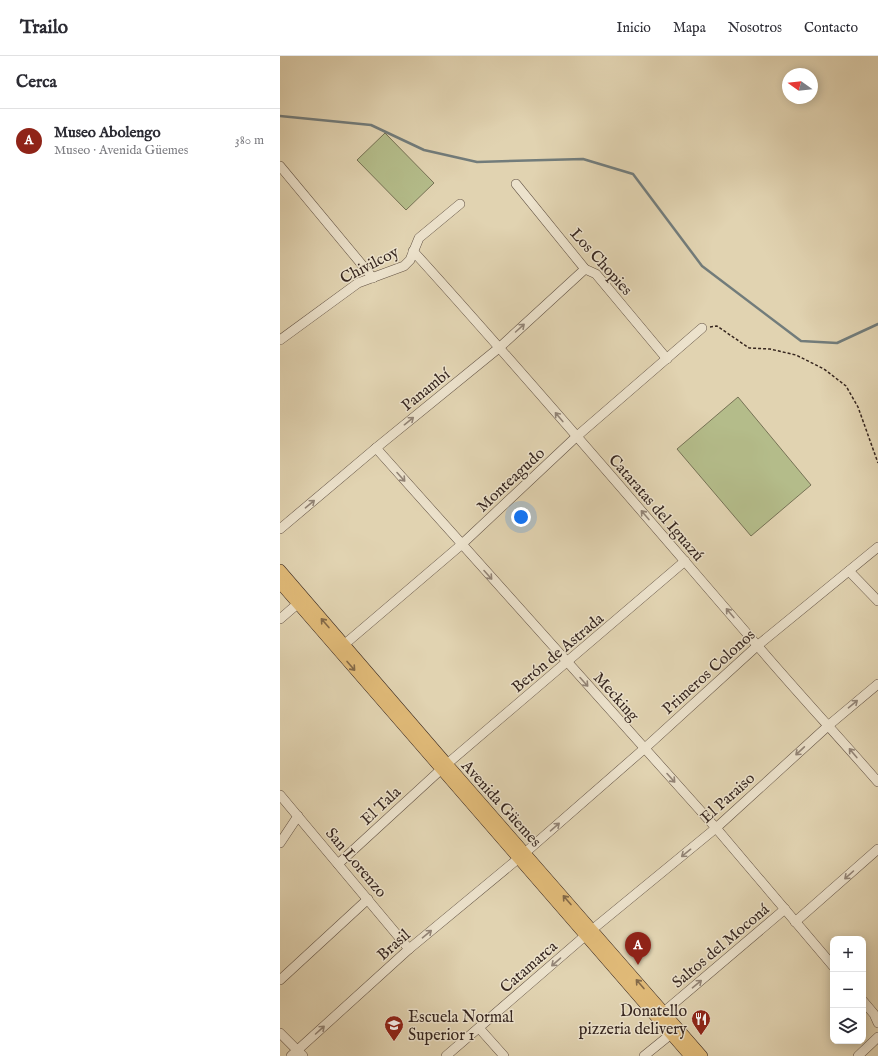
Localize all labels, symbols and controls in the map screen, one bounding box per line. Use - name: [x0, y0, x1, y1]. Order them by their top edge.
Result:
- text: Trailo: [20, 16, 68, 40]
- text: Inicio: [616, 19, 651, 37]
- text: Mapa: [673, 19, 706, 37]
- text: Nosotros: [728, 19, 782, 37]
- text: Contacto: [804, 19, 858, 37]
- north arrow: [782, 68, 818, 104]
- text: Cerca: [16, 72, 57, 93]
- text: Museo Abolengo: [54, 123, 161, 142]
- text: A: [25, 132, 33, 149]
- text: 380 m: [235, 132, 264, 149]
- text: Museo · Avenida Güemes: [54, 142, 188, 159]
- street label: Los Chopies: [565, 225, 636, 300]
- street label: Chivilcoy: [337, 242, 403, 289]
- one-way arrow: [515, 324, 525, 333]
- street label: Panambí: [398, 364, 456, 416]
- one-way arrow: [555, 412, 564, 422]
- one-way arrow: [404, 416, 415, 425]
- street label: Monteagudo: [473, 444, 550, 517]
- street label: Cataratas del Iguazú: [604, 451, 707, 566]
- one-way arrow: [397, 472, 406, 483]
- one-way arrow: [304, 500, 315, 509]
- your location: [511, 507, 531, 527]
- one-way arrow: [640, 510, 649, 520]
- one-way arrow: [483, 569, 492, 580]
- one-way arrow: [725, 608, 734, 619]
- street label: Berón de Astrada: [508, 609, 608, 698]
- one-way arrow: [321, 617, 330, 628]
- street label: Primeros Colonos: [659, 625, 760, 720]
- one-way arrow: [347, 661, 356, 671]
- street label: Mecking: [588, 669, 643, 726]
- one-way arrow: [579, 676, 588, 686]
- one-way arrow: [848, 700, 859, 709]
- one-way arrow: [795, 746, 805, 756]
- one-way arrow: [848, 747, 857, 758]
- street label: Avenida Güemes: [456, 756, 545, 852]
- street label: El Paraiso: [697, 769, 760, 828]
- one-way arrow: [667, 773, 676, 783]
- street label: El Tala: [357, 783, 406, 830]
- one-way arrow: [549, 822, 560, 831]
- street label: San Lorenzo: [320, 824, 391, 903]
- one-way arrow: [680, 849, 691, 858]
- one-way arrow: [844, 870, 854, 879]
- one-way arrow: [562, 895, 572, 905]
- street label: Saltos del Moconá: [669, 900, 774, 993]
- street label: Brasil: [374, 925, 416, 965]
- one-way arrow: [422, 930, 433, 939]
- pin: A: [625, 932, 651, 965]
- map controls: [830, 936, 866, 1044]
- button: +: [830, 936, 866, 972]
- street label: Catamarca: [496, 937, 562, 998]
- one-way arrow: [550, 957, 561, 966]
- button: −: [830, 972, 866, 1008]
- one-way arrow: [635, 979, 644, 989]
- one-way arrow: [691, 980, 702, 989]
- place label: Donatello pizzeria delivery: [579, 1002, 687, 1040]
- place label: Escuela Normal Superior 1: [408, 1008, 514, 1046]
- restaurant icon: Donatello pizzeria delivery: [690, 1008, 712, 1036]
- button: layers: [830, 1008, 866, 1044]
- school or university icon: Escuela Normal Superior 1: [383, 1014, 405, 1042]
- one-way arrow: [315, 1025, 325, 1035]

